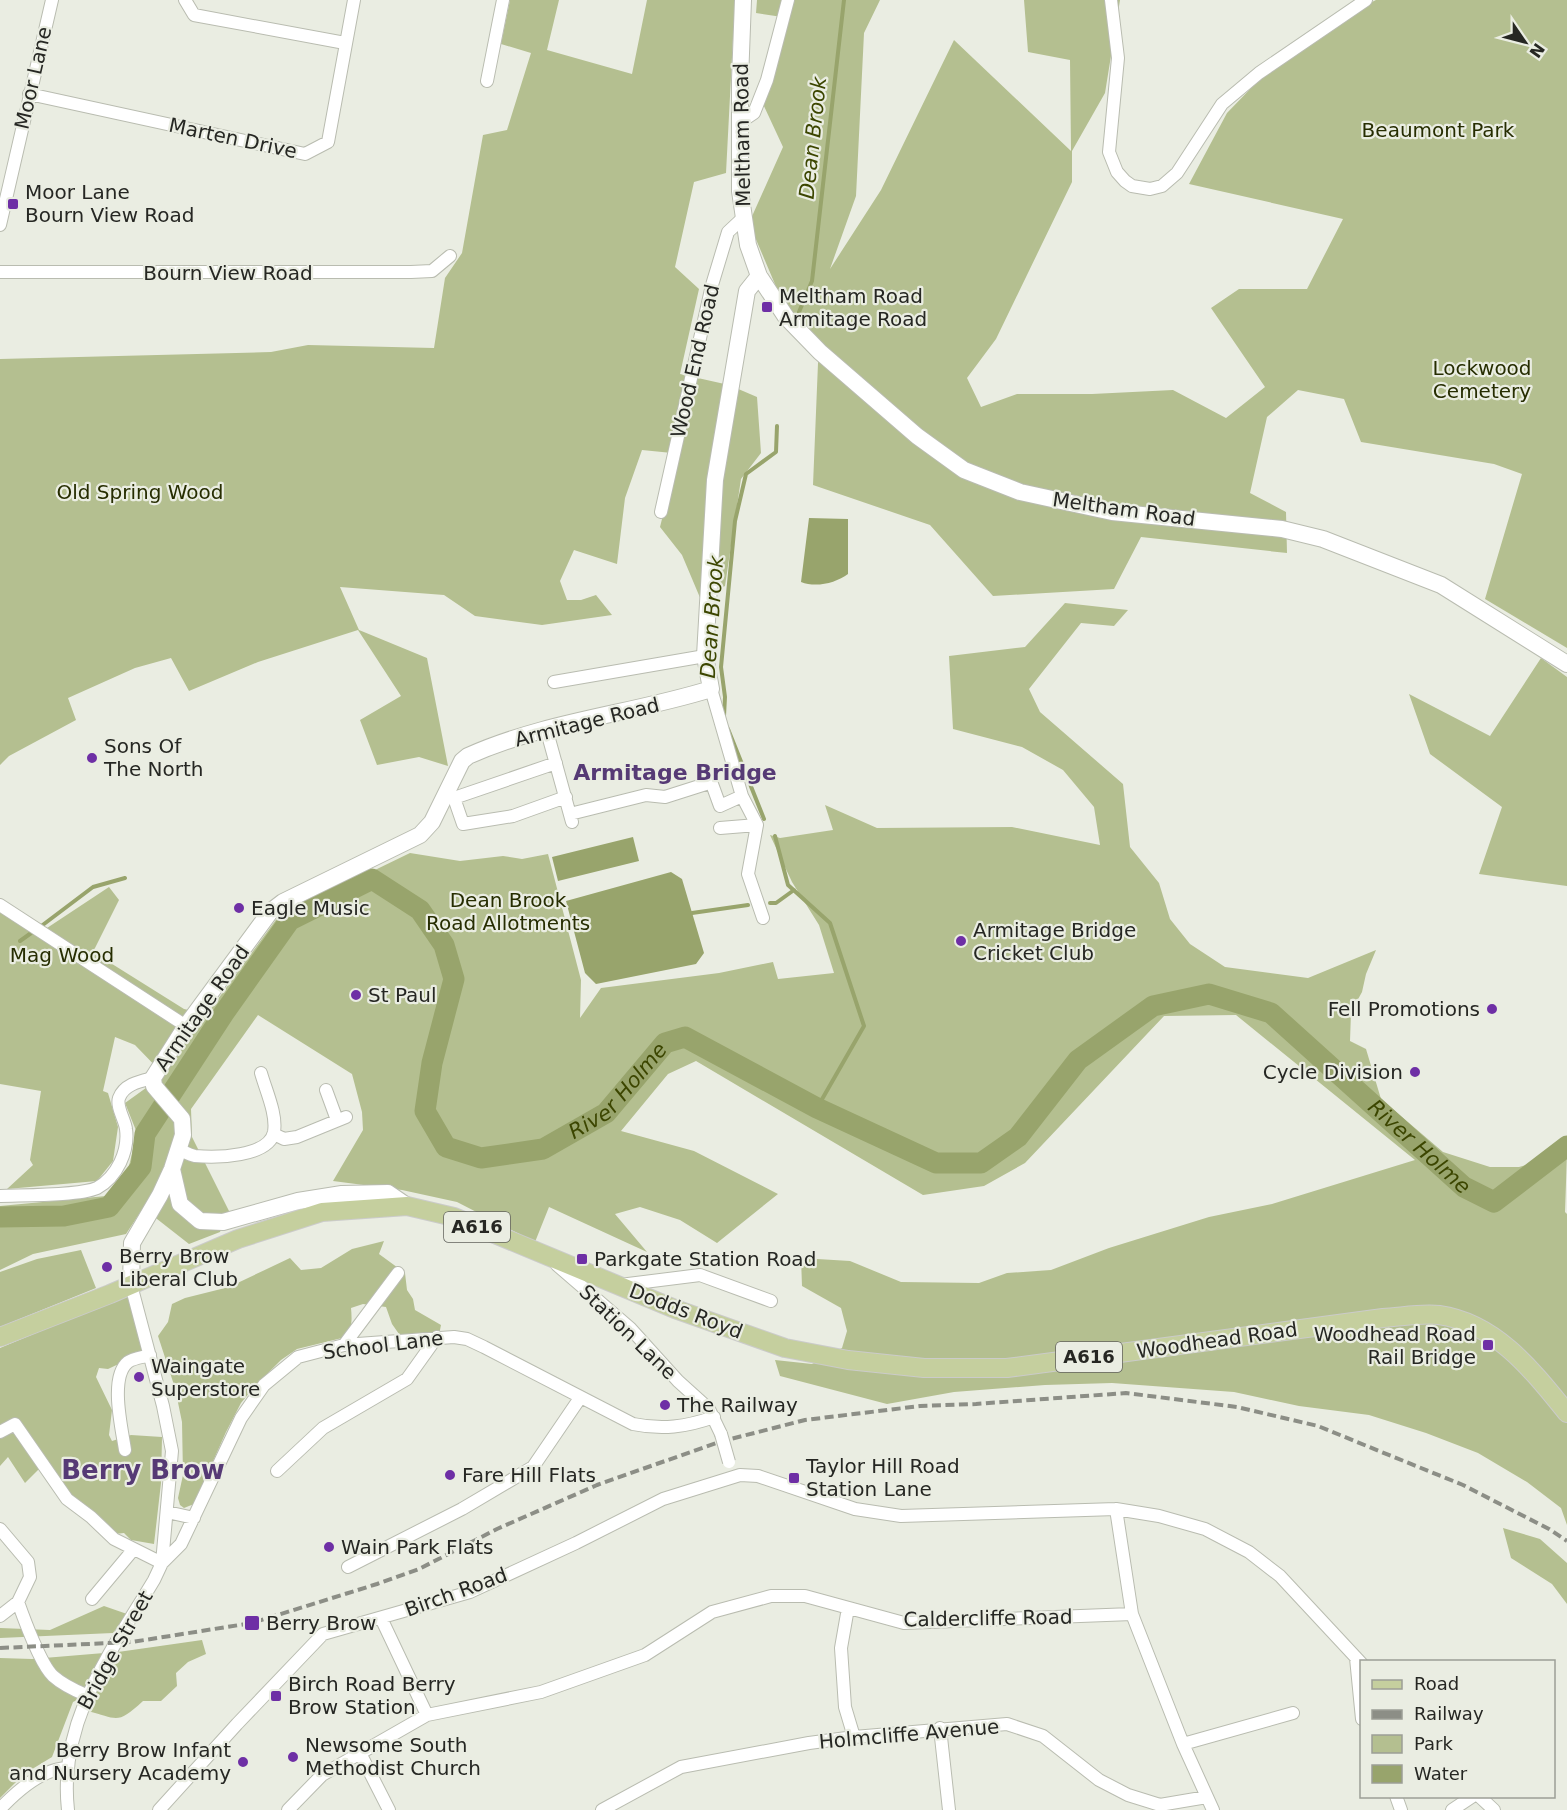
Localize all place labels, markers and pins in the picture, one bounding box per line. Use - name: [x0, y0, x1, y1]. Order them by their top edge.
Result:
- place label: Moor Lane Bourn View Road: [25, 180, 195, 227]
- marker: Moor Lane Bourn View Road: [6, 197, 20, 211]
- place label: Meltham Road Armitage Road: [779, 284, 927, 331]
- marker: Meltham Road Armitage Road: [760, 300, 774, 314]
- place label: Sons Of The North: [103, 734, 204, 781]
- marker: Sons Of The North: [85, 751, 99, 765]
- place label: Eagle Music: [251, 896, 370, 920]
- marker: Eagle Music: [232, 901, 246, 915]
- place label: Armitage Bridge Cricket Club: [973, 918, 1136, 965]
- marker: Armitage Bridge Cricket Club: [954, 934, 968, 948]
- place label: St Paul: [368, 983, 437, 1007]
- marker: St Paul: [349, 988, 363, 1002]
- place label: Fell Promotions: [1328, 997, 1480, 1021]
- marker: Fell Promotions: [1485, 1002, 1499, 1016]
- place label: Cycle Division: [1263, 1060, 1403, 1084]
- marker: Cycle Division: [1408, 1065, 1422, 1079]
- place label: Berry Brow Liberal Club: [119, 1244, 238, 1291]
- place label: Parkgate Station Road: [594, 1247, 816, 1271]
- marker: Parkgate Station Road: [575, 1252, 589, 1266]
- marker: Berry Brow Liberal Club: [100, 1260, 114, 1274]
- place label: Woodhead Road Rail Bridge: [1314, 1322, 1476, 1369]
- marker: Woodhead Road Rail Bridge: [1481, 1338, 1495, 1352]
- place label: Waingate Superstore: [151, 1354, 260, 1401]
- marker: Waingate Superstore: [132, 1370, 146, 1384]
- place label: The Railway: [676, 1393, 798, 1417]
- marker: The Railway: [658, 1398, 672, 1412]
- place label: Taylor Hill Road Station Lane: [805, 1454, 960, 1501]
- place label: Fare Hill Flats: [462, 1463, 596, 1487]
- marker: Fare Hill Flats: [443, 1468, 457, 1482]
- marker: Taylor Hill Road Station Lane: [787, 1471, 801, 1485]
- place label: Wain Park Flats: [341, 1535, 494, 1559]
- marker: Wain Park Flats: [322, 1540, 336, 1554]
- place label: Berry Brow: [266, 1611, 376, 1635]
- marker: Berry Brow: [243, 1614, 261, 1632]
- place label: Birch Road Berry Brow Station: [288, 1672, 456, 1719]
- marker: Birch Road Berry Brow Station: [269, 1689, 283, 1703]
- place label: Newsome South Methodist Church: [305, 1733, 481, 1780]
- place label: Berry Brow Infant and Nursery Academy: [9, 1738, 231, 1785]
- marker: Newsome South Methodist Church: [286, 1750, 300, 1764]
- marker: Berry Brow Infant and Nursery Academy: [236, 1755, 250, 1769]

